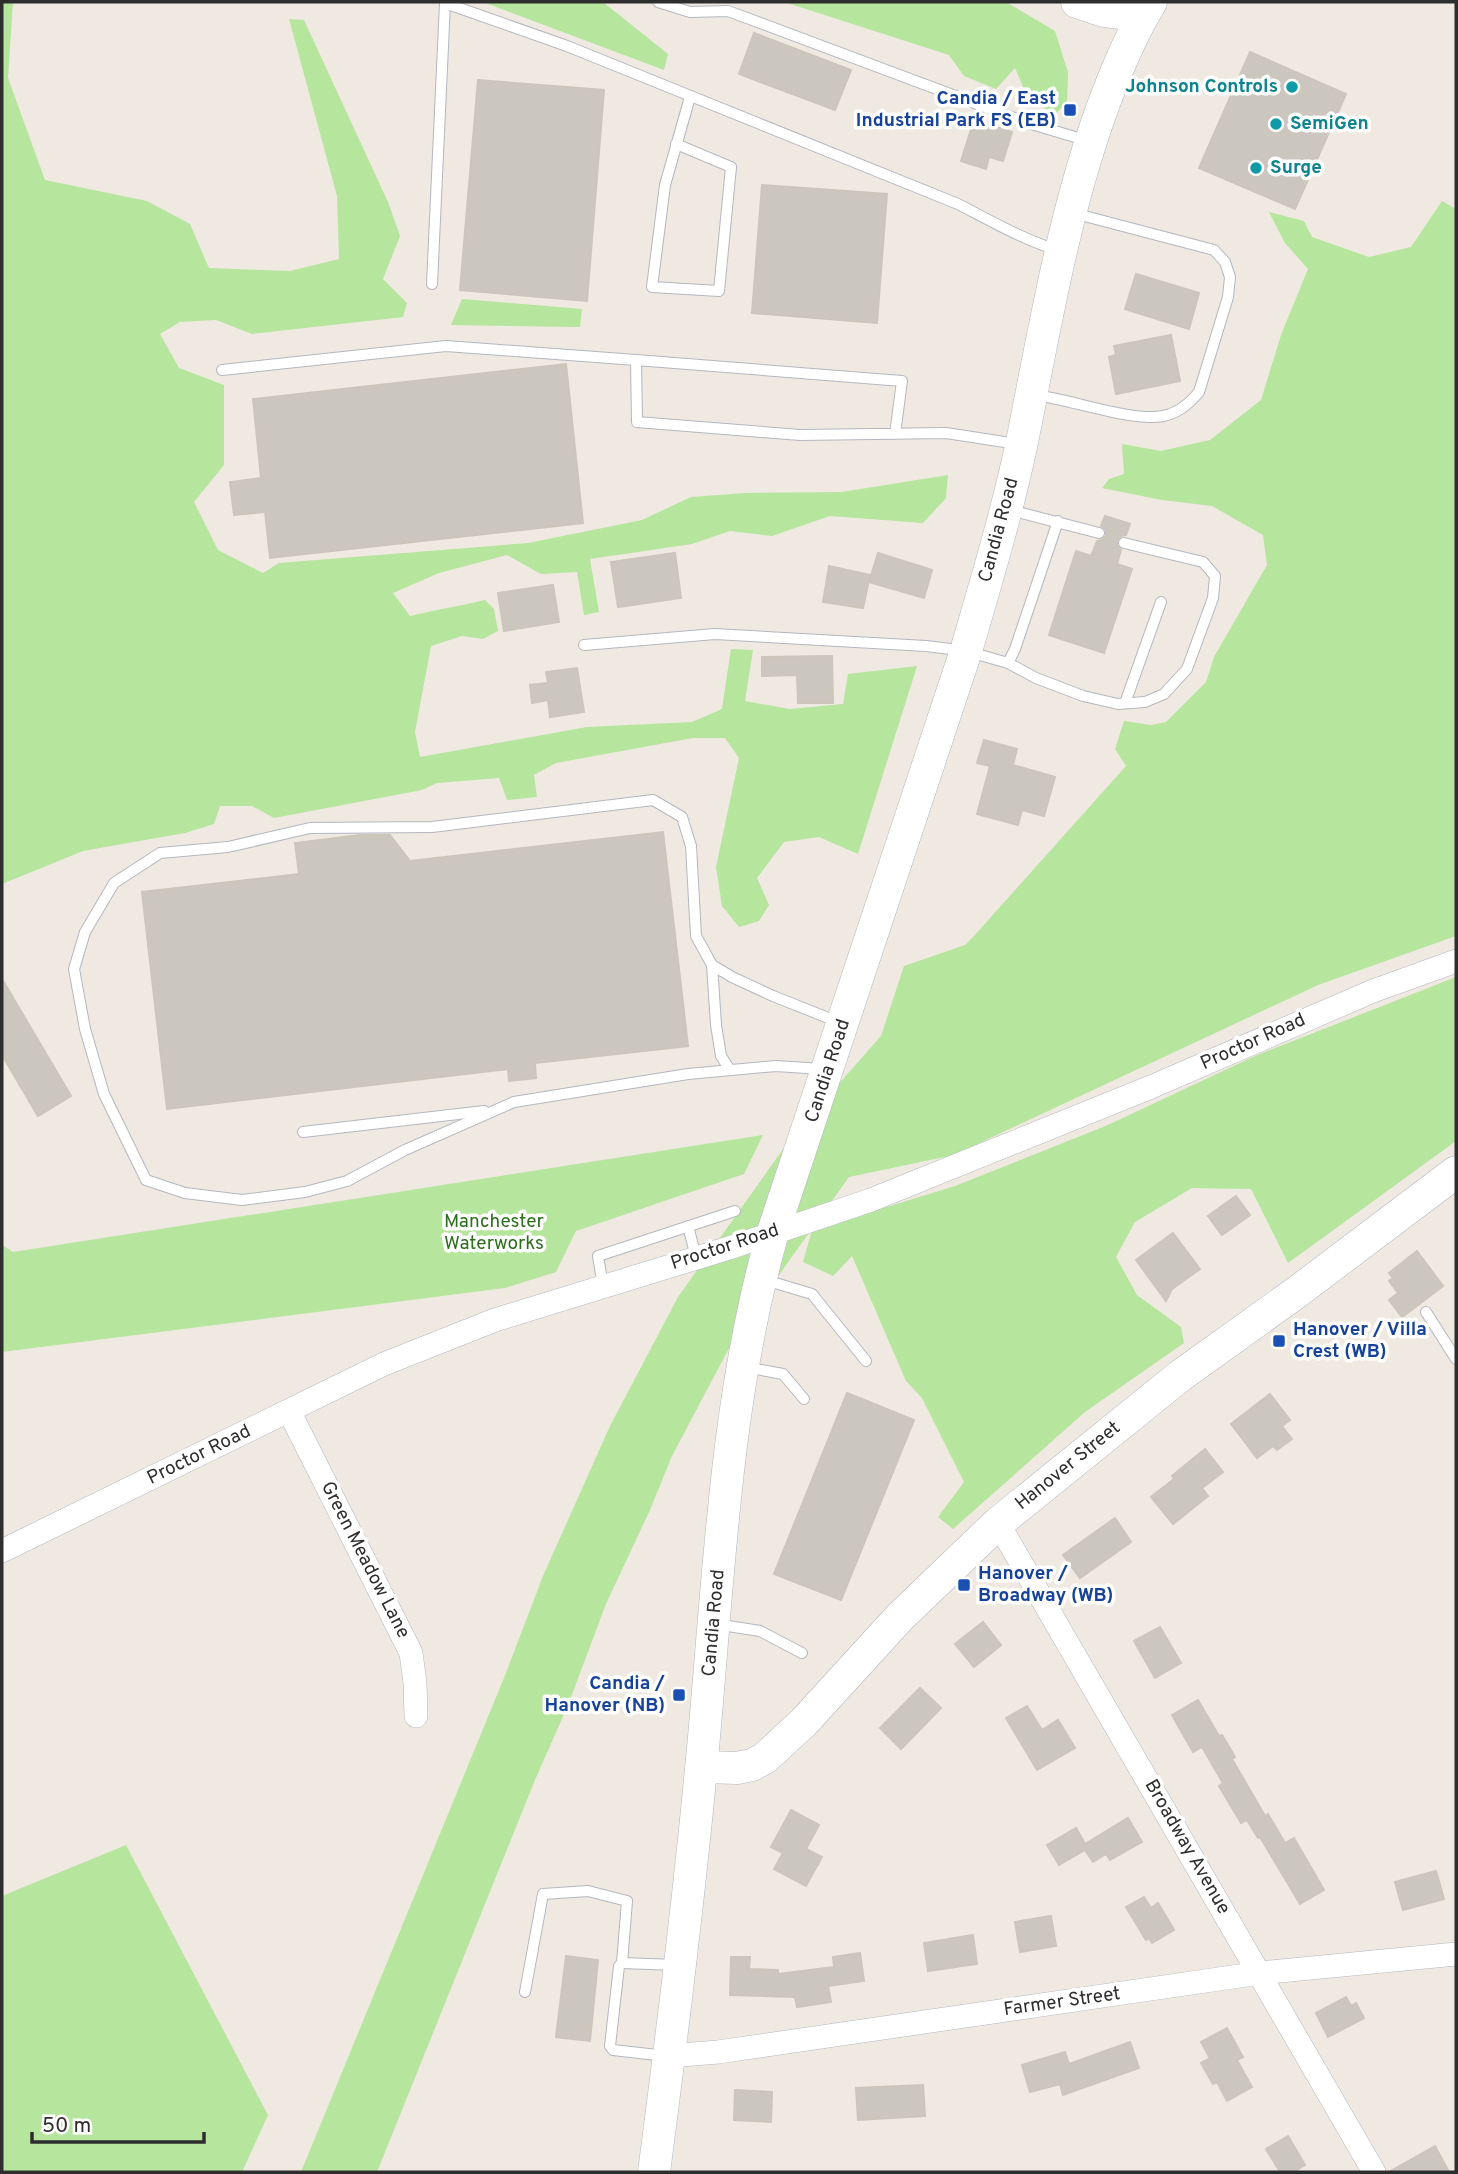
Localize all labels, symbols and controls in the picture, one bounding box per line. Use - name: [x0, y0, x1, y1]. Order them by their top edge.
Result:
- place label: Johnson Controls: [1125, 75, 1278, 99]
- marker: Johnson Controls: [1284, 79, 1300, 95]
- place label: Candia / East Industrial Park FS (EB): [856, 87, 1056, 133]
- marker: Candia / East Industrial Park FS (EB): [1062, 102, 1078, 118]
- place label: SemiGen: [1290, 112, 1369, 136]
- marker: SemiGen: [1268, 116, 1284, 132]
- place label: Surge: [1270, 156, 1322, 180]
- marker: Surge: [1248, 160, 1264, 176]
- street label: Candia Road: [974, 475, 1024, 585]
- street label: Proctor Road: [1197, 1008, 1309, 1076]
- street label: Candia Road: [800, 1016, 856, 1126]
- park label: Manchester Waterworks: [444, 1210, 545, 1256]
- street label: Proctor Road: [668, 1218, 782, 1276]
- place label: Hanover / Villa Crest (WB): [1293, 1318, 1427, 1364]
- marker: Hanover / Villa Crest (WB): [1271, 1333, 1287, 1349]
- street label: Hanover Street: [1010, 1416, 1126, 1516]
- street label: Proctor Road: [143, 1420, 255, 1490]
- street label: Green Meadow Lane: [315, 1477, 415, 1643]
- place label: Hanover / Broadway (WB): [978, 1562, 1113, 1608]
- street label: Candia Road: [697, 1568, 731, 1678]
- marker: Hanover / Broadway (WB): [956, 1577, 972, 1593]
- place label: Candia / Hanover (NB): [545, 1672, 665, 1718]
- marker: Candia / Hanover (NB): [671, 1687, 687, 1703]
- street label: Broadway Avenue: [1139, 1775, 1235, 1919]
- street label: Farmer Street: [1002, 1982, 1122, 2022]
- scale bar: [32, 2100, 203, 2144]
- text: 50 m: [42, 2113, 91, 2140]

